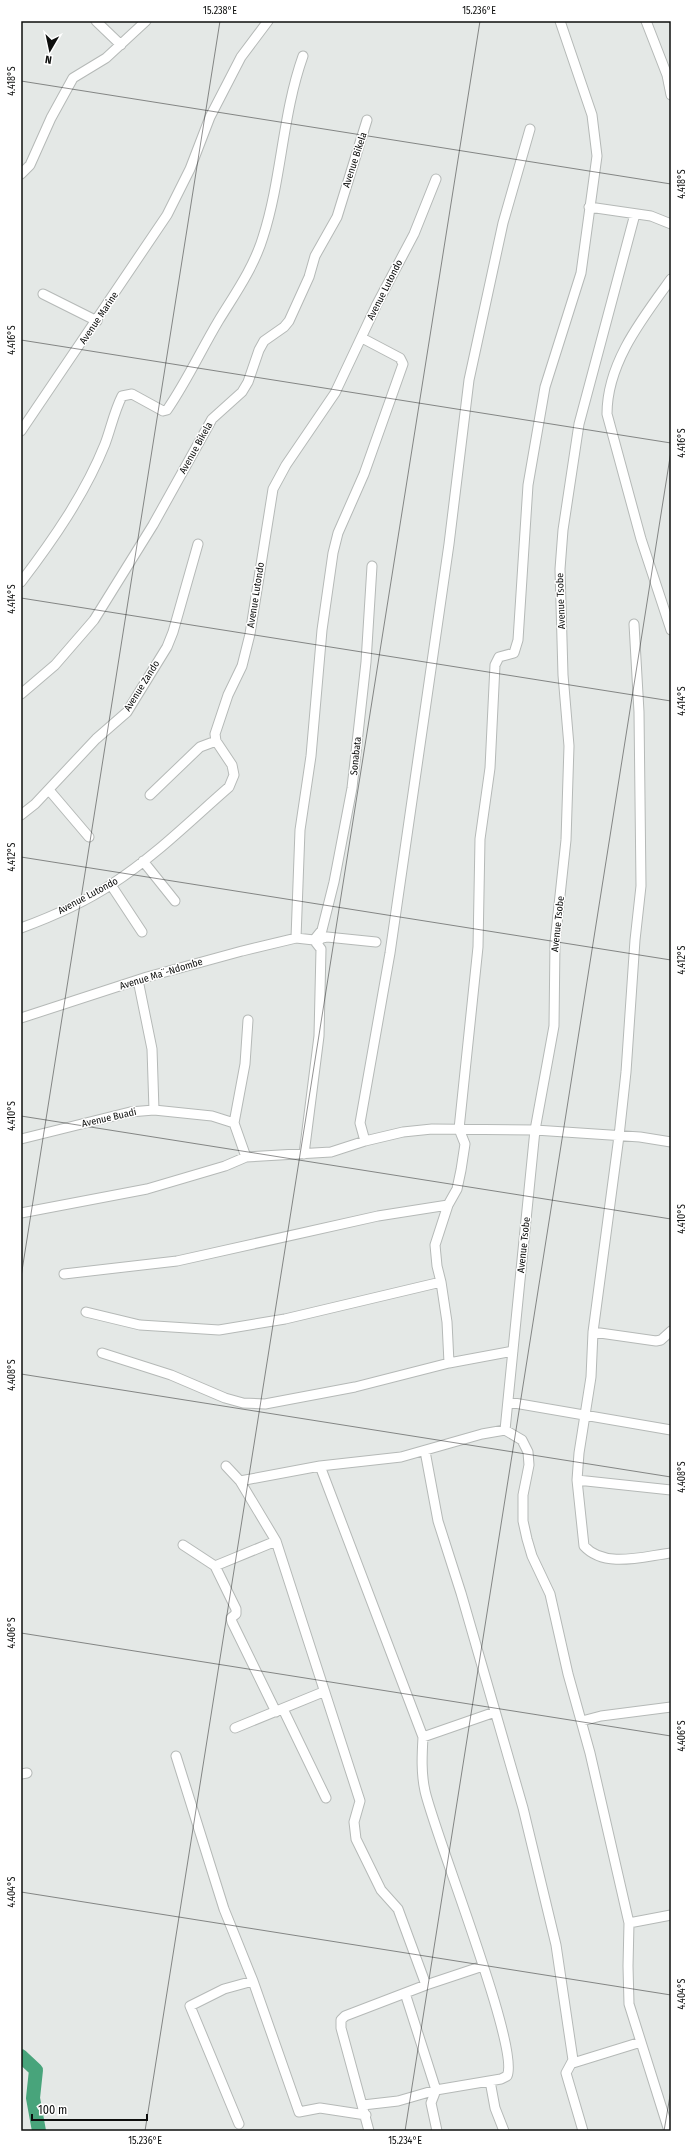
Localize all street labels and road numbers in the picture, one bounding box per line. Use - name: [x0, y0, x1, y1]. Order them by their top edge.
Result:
- street label: Avenue Bikela: [340, 131, 370, 189]
- street label: Avenue Lutondo: [365, 258, 405, 322]
- street label: Avenue Marine: [77, 289, 121, 346]
- street label: Avenue Bikela: [177, 420, 215, 476]
- street label: Avenue Lutondo: [245, 561, 267, 629]
- street label: Avenue Tsobe: [554, 573, 568, 629]
- street label: Avenue Zando: [122, 658, 162, 714]
- street label: Sonabata: [348, 736, 364, 776]
- street label: Avenue Lutondo: [56, 875, 120, 917]
- street label: Avenue Tsobe: [549, 895, 567, 953]
- street label: Avenue Ma¨-Ndombe: [118, 956, 204, 992]
- street label: Avenue Buadi: [80, 1106, 138, 1130]
- street label: Avenue Tsobe: [515, 1216, 533, 1274]

